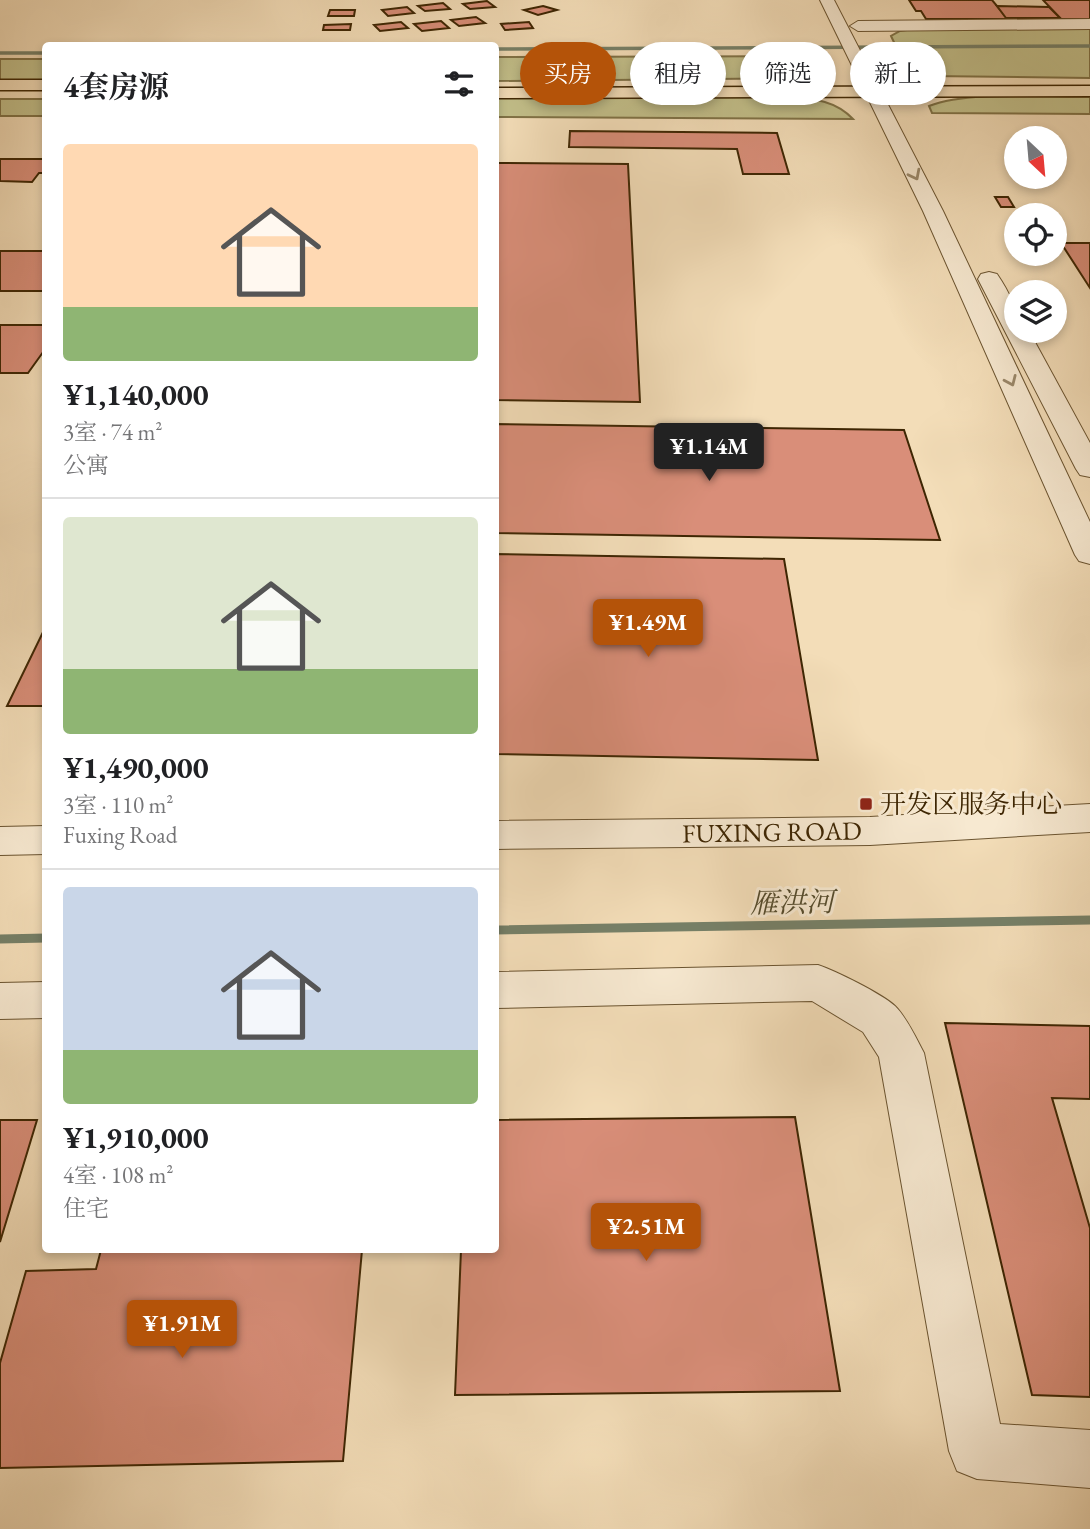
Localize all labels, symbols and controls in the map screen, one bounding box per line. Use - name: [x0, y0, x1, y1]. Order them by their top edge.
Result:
- chip: 买房: [520, 42, 616, 105]
- chip: 租房: [630, 42, 726, 105]
- chip: 筛选: [740, 42, 836, 105]
- chip: 新上: [850, 42, 946, 105]
- icon: filters: [440, 65, 478, 103]
- text: 4套房源: [63, 67, 169, 106]
- north arrow: [1004, 126, 1068, 189]
- map controls: [1004, 126, 1067, 343]
- one-way arrow: [907, 168, 920, 180]
- icon: home: [208, 189, 334, 315]
- button: locate: [1004, 203, 1067, 266]
- button: layers: [1004, 280, 1067, 343]
- one-way arrow: [1003, 374, 1017, 386]
- text: ¥1,140,000: [63, 375, 209, 414]
- text: 3室 · 74 m²: [63, 417, 162, 447]
- pin: ¥1.14M: [652, 424, 766, 483]
- text: ¥1.14M: [670, 431, 748, 461]
- text: 公寓: [63, 450, 109, 480]
- icon: home: [208, 563, 334, 689]
- pin: ¥1.49M: [591, 600, 705, 659]
- text: ¥1.49M: [609, 607, 687, 637]
- text: ¥1,490,000: [63, 748, 209, 787]
- place label: 开发区服务中心: [880, 787, 1062, 821]
- text: 3室 · 110 m²: [63, 790, 173, 820]
- marker: 开发区服务中心: [858, 796, 874, 812]
- street label: FUXING ROAD: [682, 813, 862, 851]
- text: Fuxing Road: [63, 820, 177, 850]
- water label: 雁洪河: [750, 883, 839, 921]
- icon: home: [208, 932, 334, 1058]
- text: ¥1,910,000: [63, 1118, 209, 1157]
- text: 4室 · 108 m²: [63, 1160, 173, 1190]
- text: 住宅: [63, 1193, 109, 1223]
- pin: ¥2.51M: [589, 1204, 703, 1263]
- text: ¥2.51M: [607, 1211, 685, 1241]
- pin: ¥1.91M: [125, 1300, 239, 1360]
- text: ¥1.91M: [143, 1308, 221, 1338]

